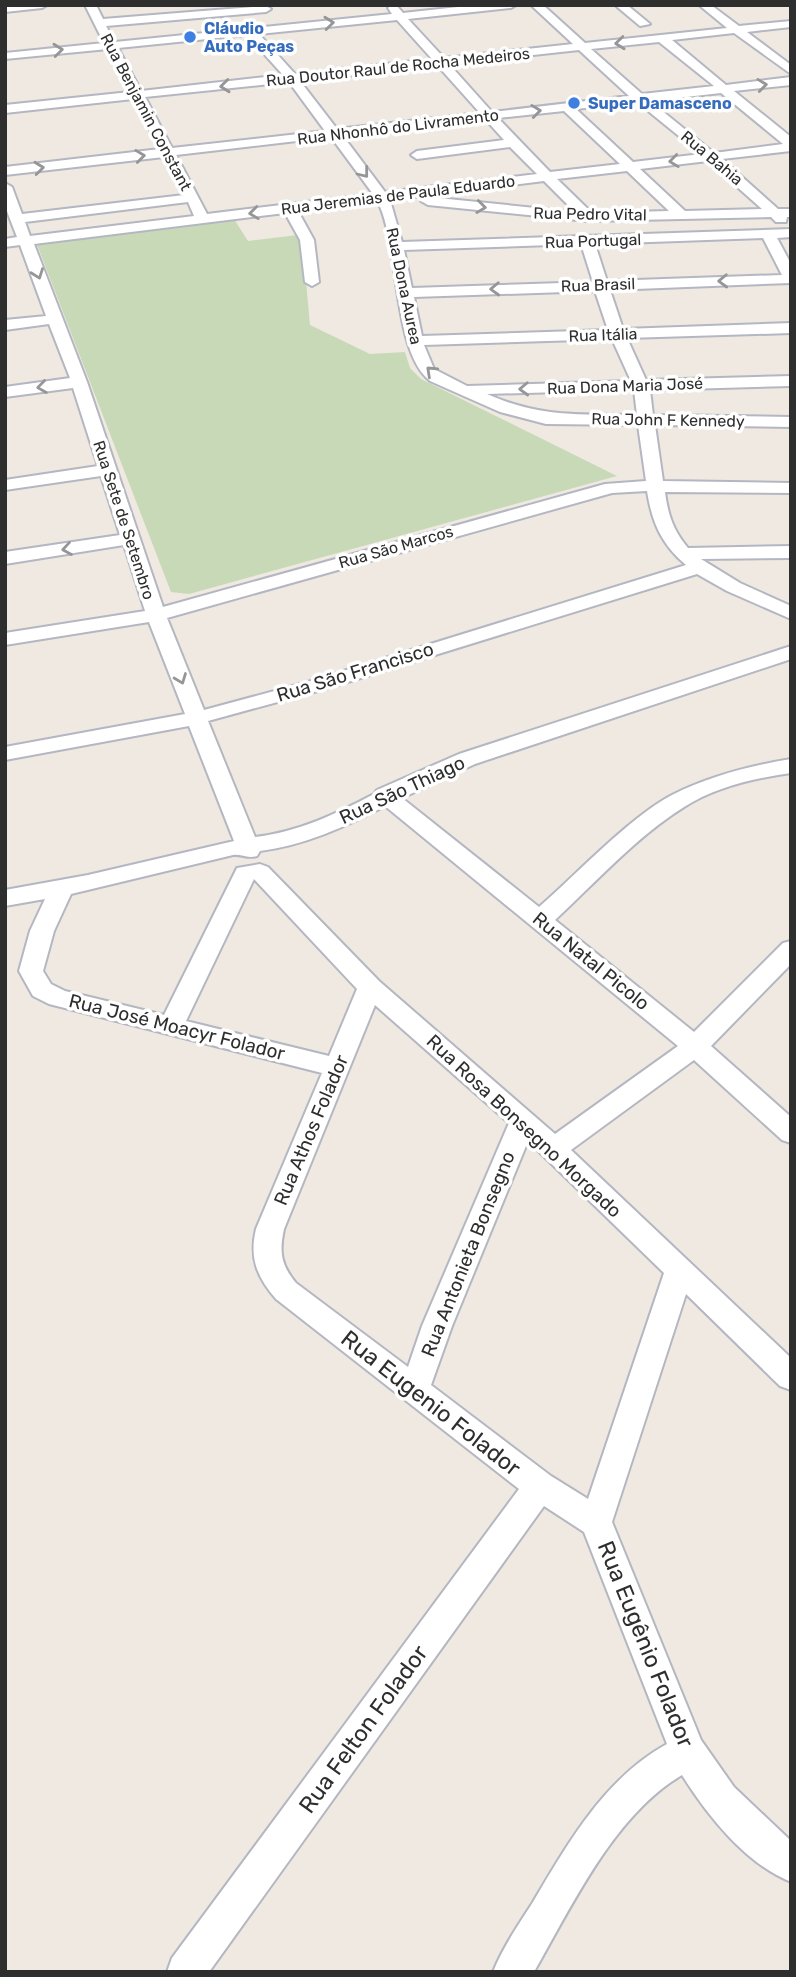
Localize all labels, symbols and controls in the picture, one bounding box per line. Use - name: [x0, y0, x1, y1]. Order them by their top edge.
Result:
- one-way arrow: [323, 16, 335, 31]
- place label: Cláudio Auto Peças: [204, 19, 294, 56]
- marker: Cláudio Auto Peças: [182, 29, 198, 45]
- street label: Rua Benjamin Constant: [96, 30, 196, 194]
- one-way arrow: [614, 35, 625, 50]
- one-way arrow: [53, 43, 64, 58]
- street label: Rua Doutor Raul de Rocha Medeiros: [265, 44, 531, 90]
- one-way arrow: [756, 77, 768, 92]
- one-way arrow: [219, 79, 231, 94]
- place label: Super Damasceno: [588, 94, 732, 113]
- marker: Super Damasceno: [566, 95, 582, 111]
- one-way arrow: [530, 103, 542, 118]
- street label: Rua Nhonhô do Livramento: [296, 105, 500, 149]
- street label: Rua Bahia: [677, 127, 747, 189]
- one-way arrow: [134, 149, 145, 164]
- one-way arrow: [669, 154, 680, 169]
- one-way arrow: [33, 160, 44, 175]
- one-way arrow: [355, 165, 368, 177]
- street label: Rua Jeremias de Paula Eduardo: [280, 171, 516, 219]
- one-way arrow: [476, 200, 487, 215]
- street label: Rua Pedro Vital: [533, 204, 647, 224]
- one-way arrow: [248, 205, 260, 220]
- street label: Rua Dona Aurea: [382, 226, 426, 346]
- street label: Rua Portugal: [544, 230, 642, 252]
- one-way arrow: [30, 267, 44, 279]
- one-way arrow: [717, 273, 728, 288]
- street label: Rua Brasil: [561, 274, 635, 296]
- one-way arrow: [489, 282, 500, 297]
- street label: Rua Itália: [568, 324, 638, 346]
- one-way arrow: [426, 367, 439, 380]
- street label: Rua Dona Maria José: [547, 374, 703, 398]
- one-way arrow: [36, 380, 48, 395]
- one-way arrow: [518, 381, 529, 396]
- street label: Rua John F Kennedy: [591, 409, 745, 431]
- street label: Rua Sete de Setembro: [89, 438, 159, 602]
- street label: Rua São Marcos: [336, 522, 456, 572]
- one-way arrow: [62, 541, 73, 556]
- street label: Rua São Francisco: [274, 637, 436, 707]
- one-way arrow: [172, 672, 186, 684]
- street label: Rua São Thiago: [336, 751, 468, 829]
- street label: Rua Natal Picolo: [528, 907, 654, 1015]
- street label: Rua José Moacyr Folador: [67, 989, 288, 1065]
- street label: Rua Rosa Bonsegno Morgado: [422, 1030, 626, 1222]
- street label: Rua Athos Folador: [269, 1051, 353, 1209]
- street label: Rua Antonieta Bonsegno: [416, 1148, 520, 1360]
- street label: Rua Eugenio Folador: [336, 1324, 527, 1482]
- street label: Rua Eugênio Folador: [592, 1537, 700, 1752]
- street label: Rua Felton Folador: [293, 1639, 434, 1819]

